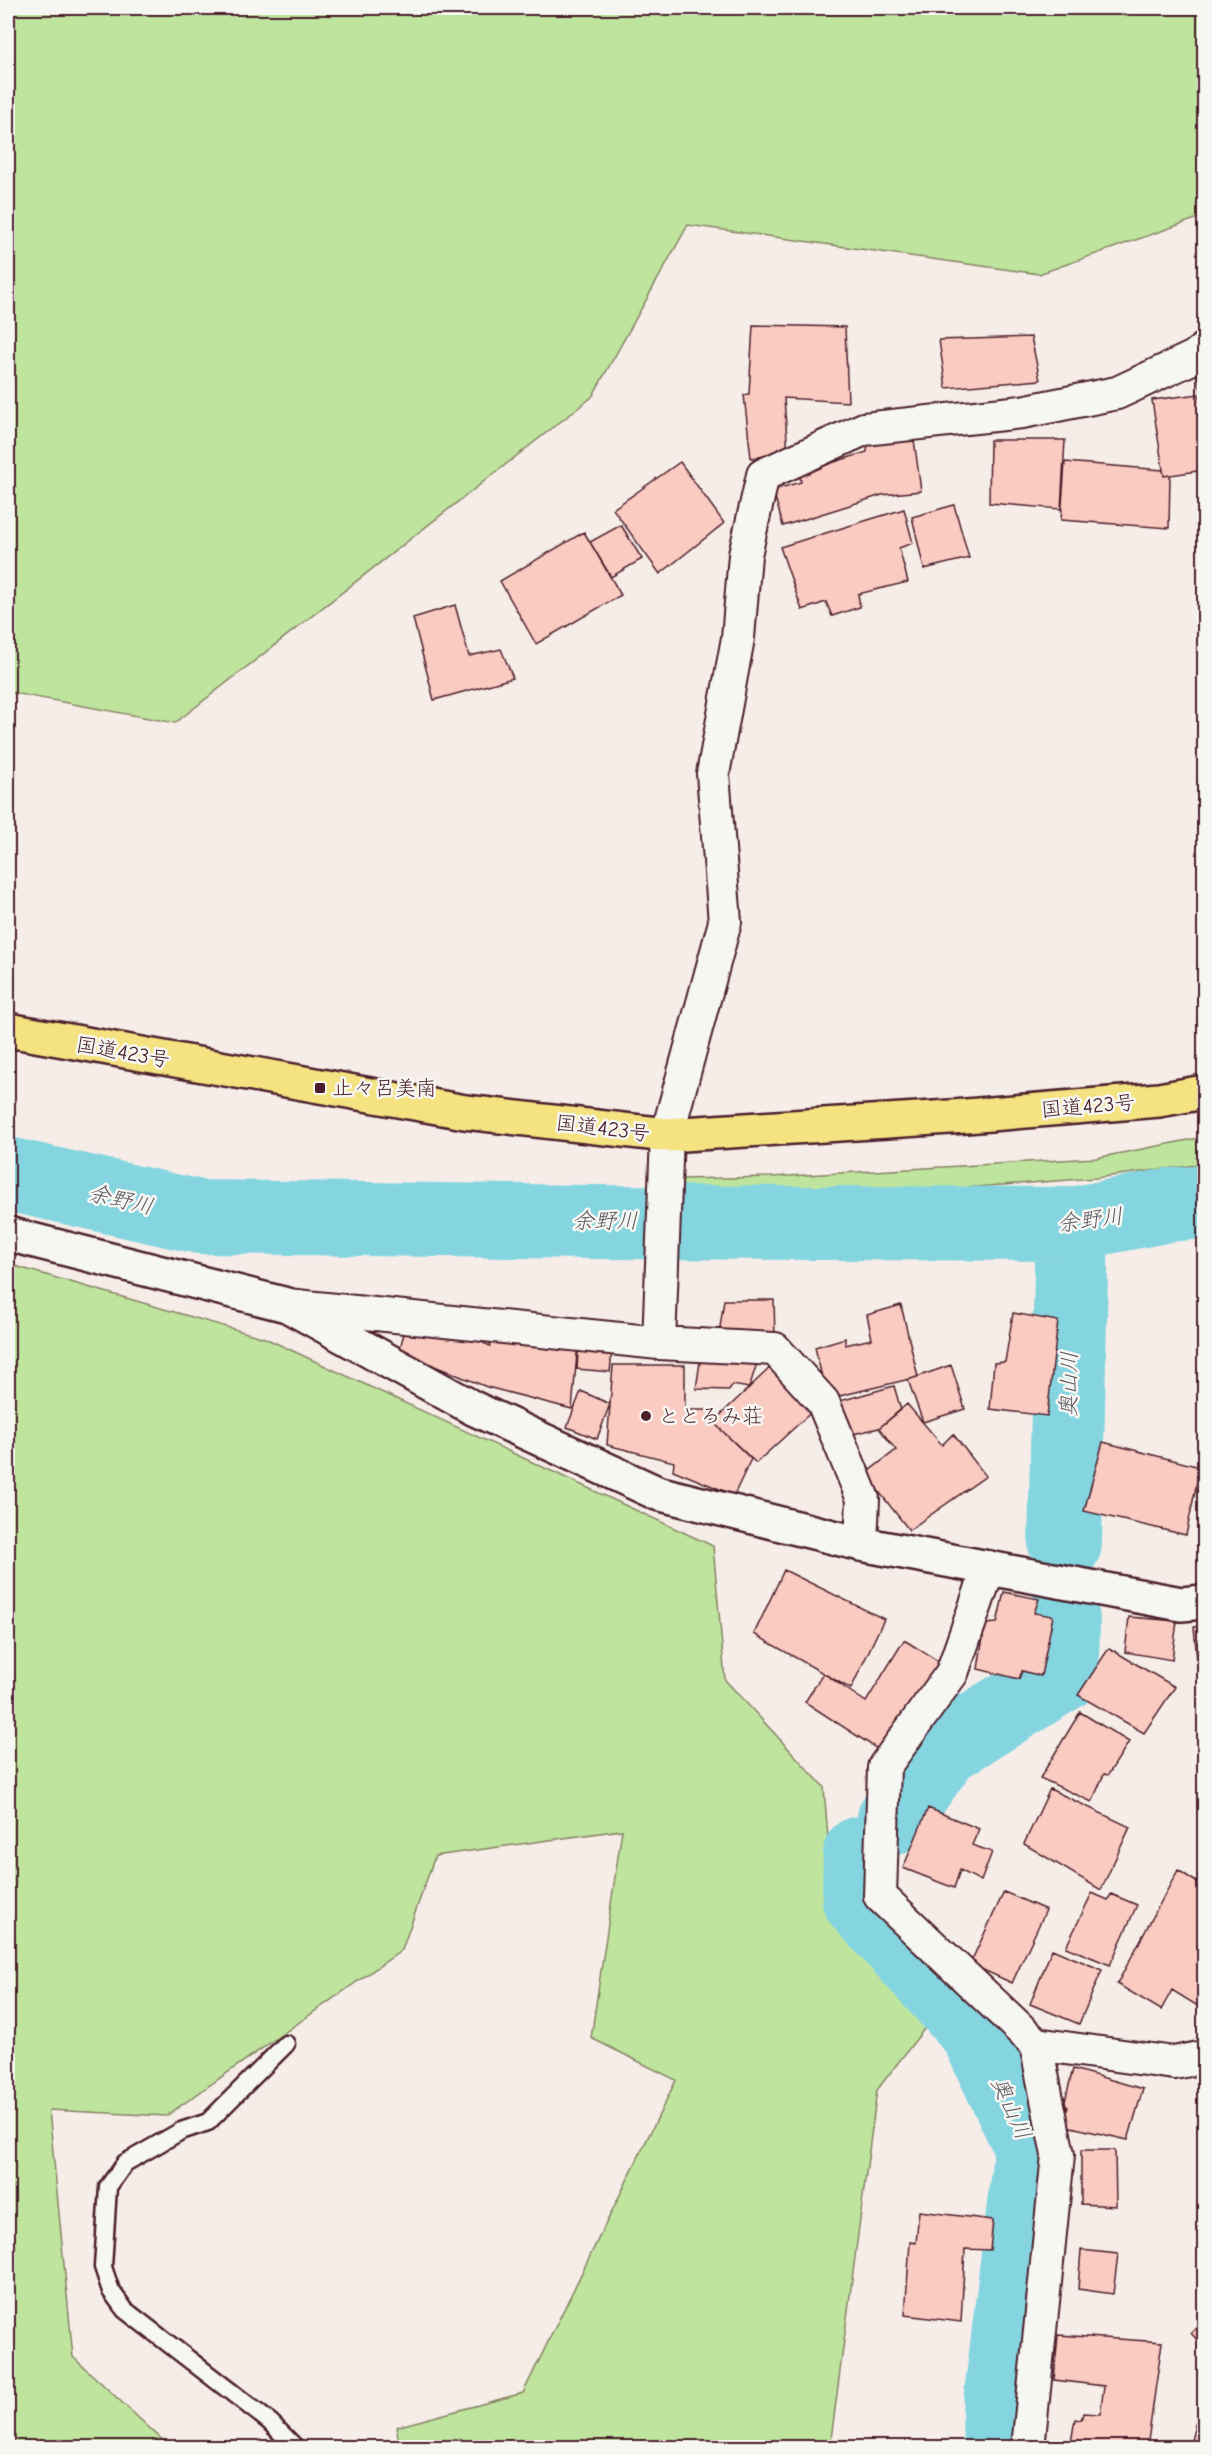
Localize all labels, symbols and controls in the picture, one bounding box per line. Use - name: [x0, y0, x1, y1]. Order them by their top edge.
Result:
- street label: 国道423号: [74, 1032, 172, 1072]
- place label: 止々呂美南: [332, 1076, 437, 1100]
- marker: 止々呂美南: [313, 1081, 327, 1095]
- street label: 国道423号: [1040, 1090, 1136, 1122]
- street label: 国道423号: [555, 1110, 651, 1146]
- water label: 余野川: [86, 1180, 156, 1220]
- water label: 余野川: [1056, 1203, 1124, 1237]
- water label: 余野川: [572, 1208, 638, 1234]
- water label: 奥山川: [1055, 1351, 1083, 1417]
- place label: ととろみ荘: [658, 1404, 763, 1428]
- marker: ととろみ荘: [639, 1409, 653, 1423]
- water label: 奥山川: [986, 2073, 1036, 2144]

